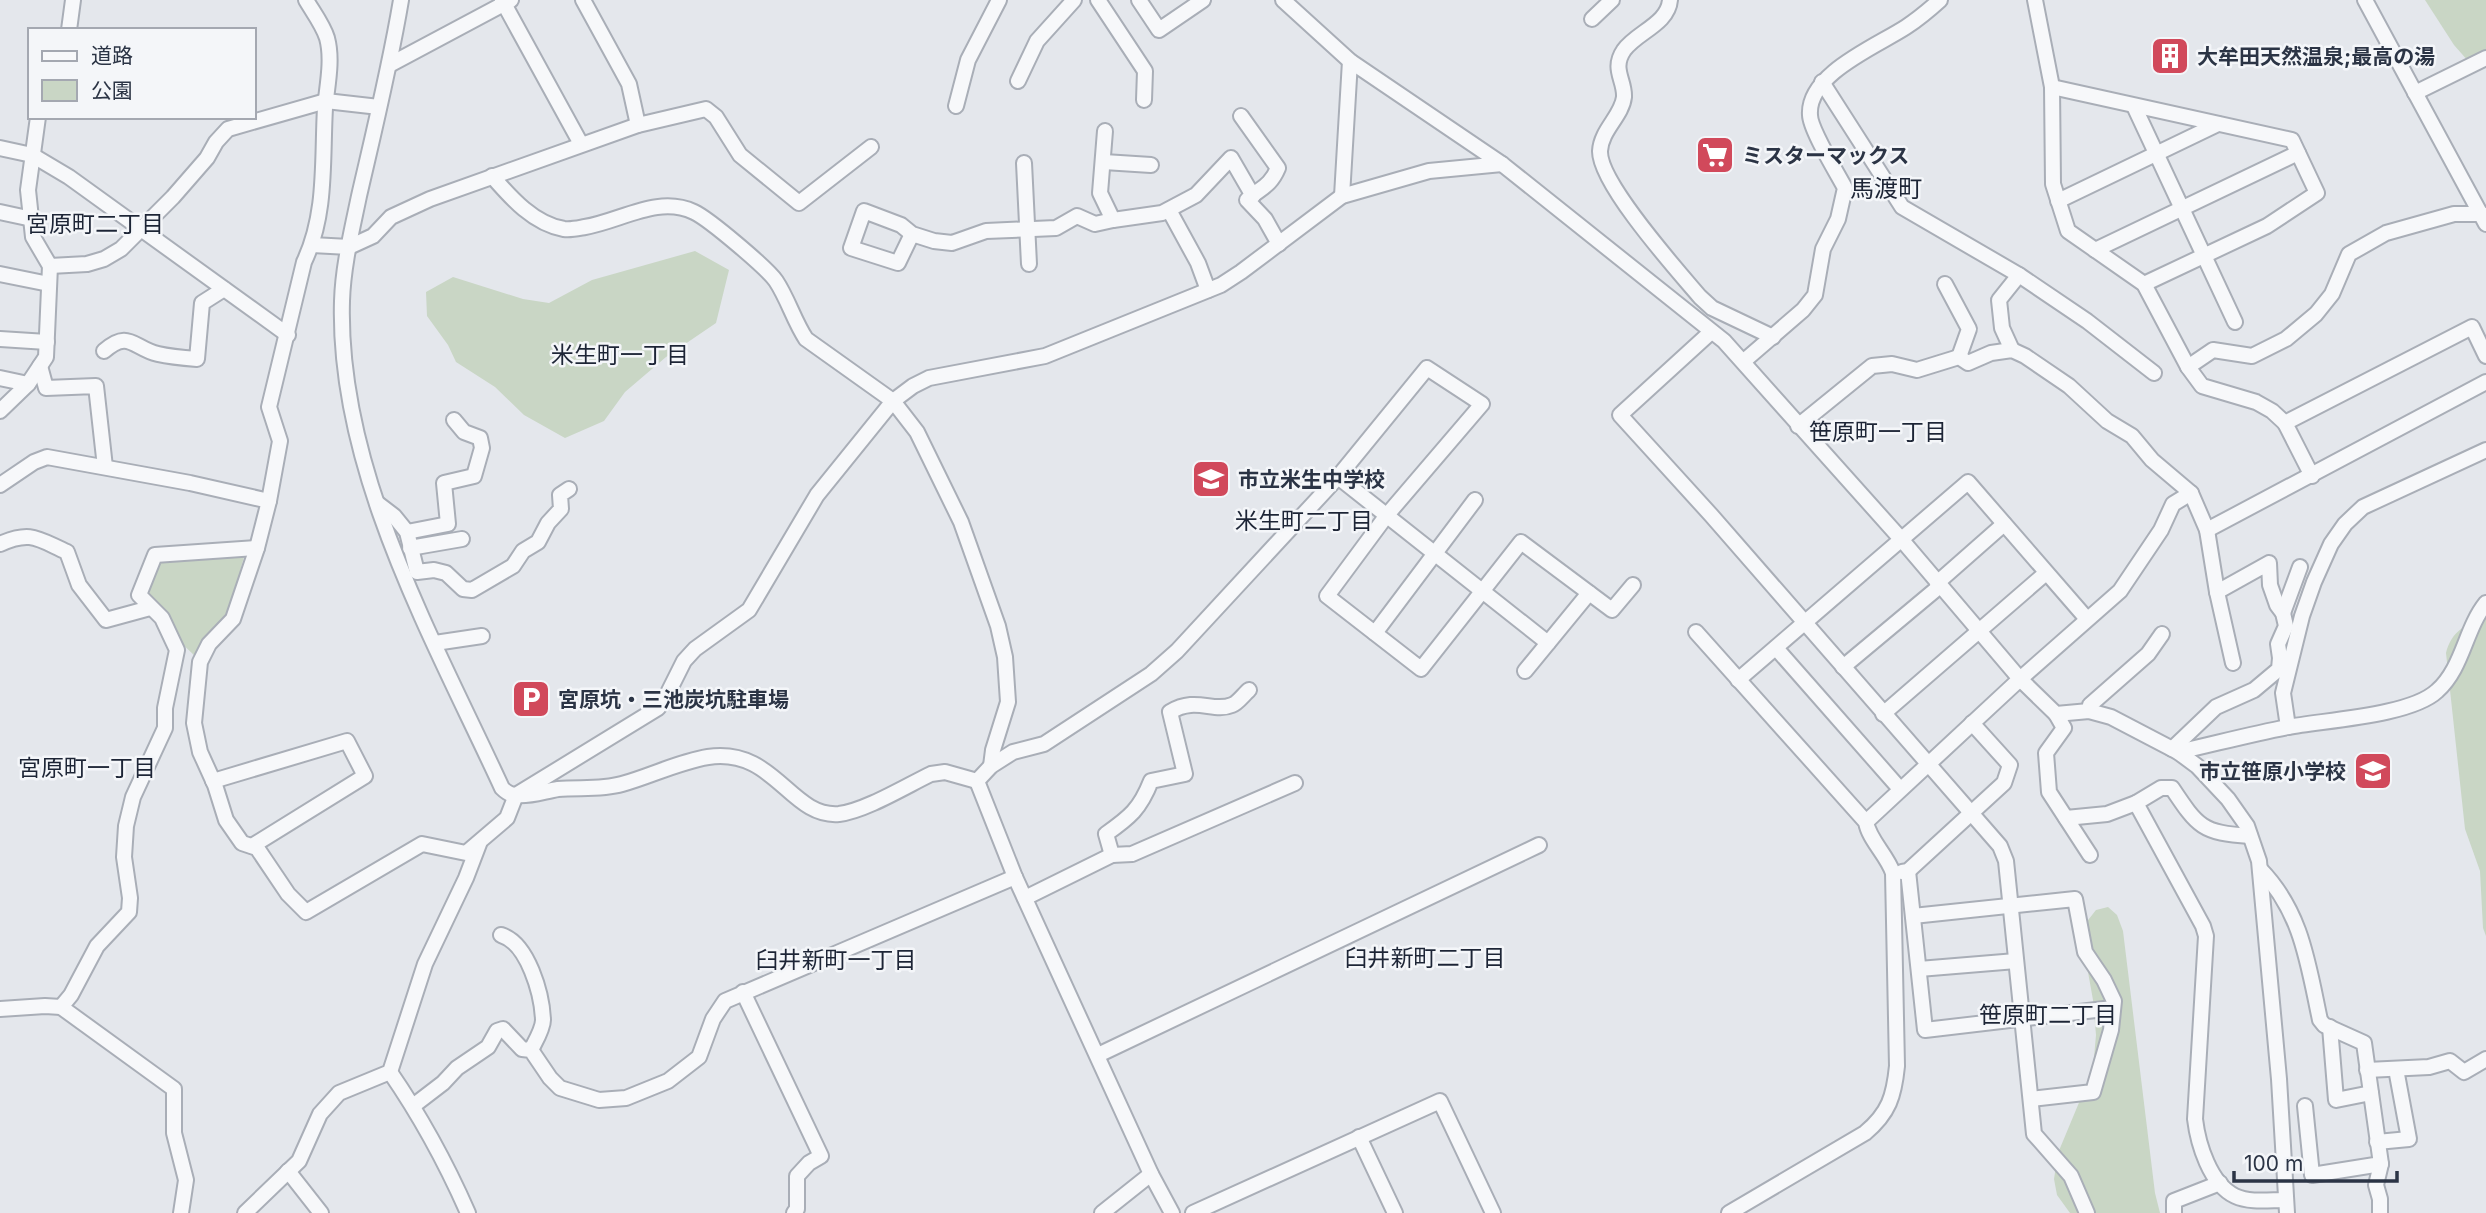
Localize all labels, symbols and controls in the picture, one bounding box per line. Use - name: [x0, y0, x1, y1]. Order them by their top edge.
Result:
- legend: [28, 28, 256, 119]
- building icon: 大牟田天然温泉;最高の湯: [2149, 35, 2191, 77]
- text: 道路: [91, 43, 133, 68]
- place label: 大牟田天然温泉;最高の湯: [2197, 44, 2435, 69]
- text: 公園: [91, 78, 133, 103]
- supermarket icon: ミスターマックス: [1694, 134, 1736, 176]
- place label: ミスターマックス: [1742, 143, 1909, 168]
- district label: 馬渡町: [1850, 174, 1922, 203]
- district label: 宮原町二丁目: [26, 210, 164, 238]
- district label: 米生町一丁目: [551, 341, 689, 369]
- district label: 笹原町一丁目: [1809, 418, 1947, 446]
- school or university icon: 市立米生中学校: [1190, 458, 1232, 500]
- place label: 市立米生中学校: [1238, 467, 1385, 492]
- district label: 米生町二丁目: [1235, 507, 1373, 535]
- parking icon: 宮原坑・三池炭坑駐車場: [510, 678, 552, 720]
- place label: 宮原坑・三池炭坑駐車場: [558, 687, 789, 712]
- school or university icon: 市立笹原小学校: [2352, 750, 2394, 792]
- district label: 宮原町一丁目: [18, 754, 156, 782]
- place label: 市立笹原小学校: [2199, 759, 2346, 784]
- district label: 臼井新町二丁目: [1345, 944, 1506, 972]
- district label: 臼井新町一丁目: [756, 946, 917, 974]
- district label: 笹原町二丁目: [1979, 1001, 2117, 1029]
- scale bar: [2234, 1140, 2397, 1184]
- text: 100 m: [2244, 1151, 2303, 1176]

